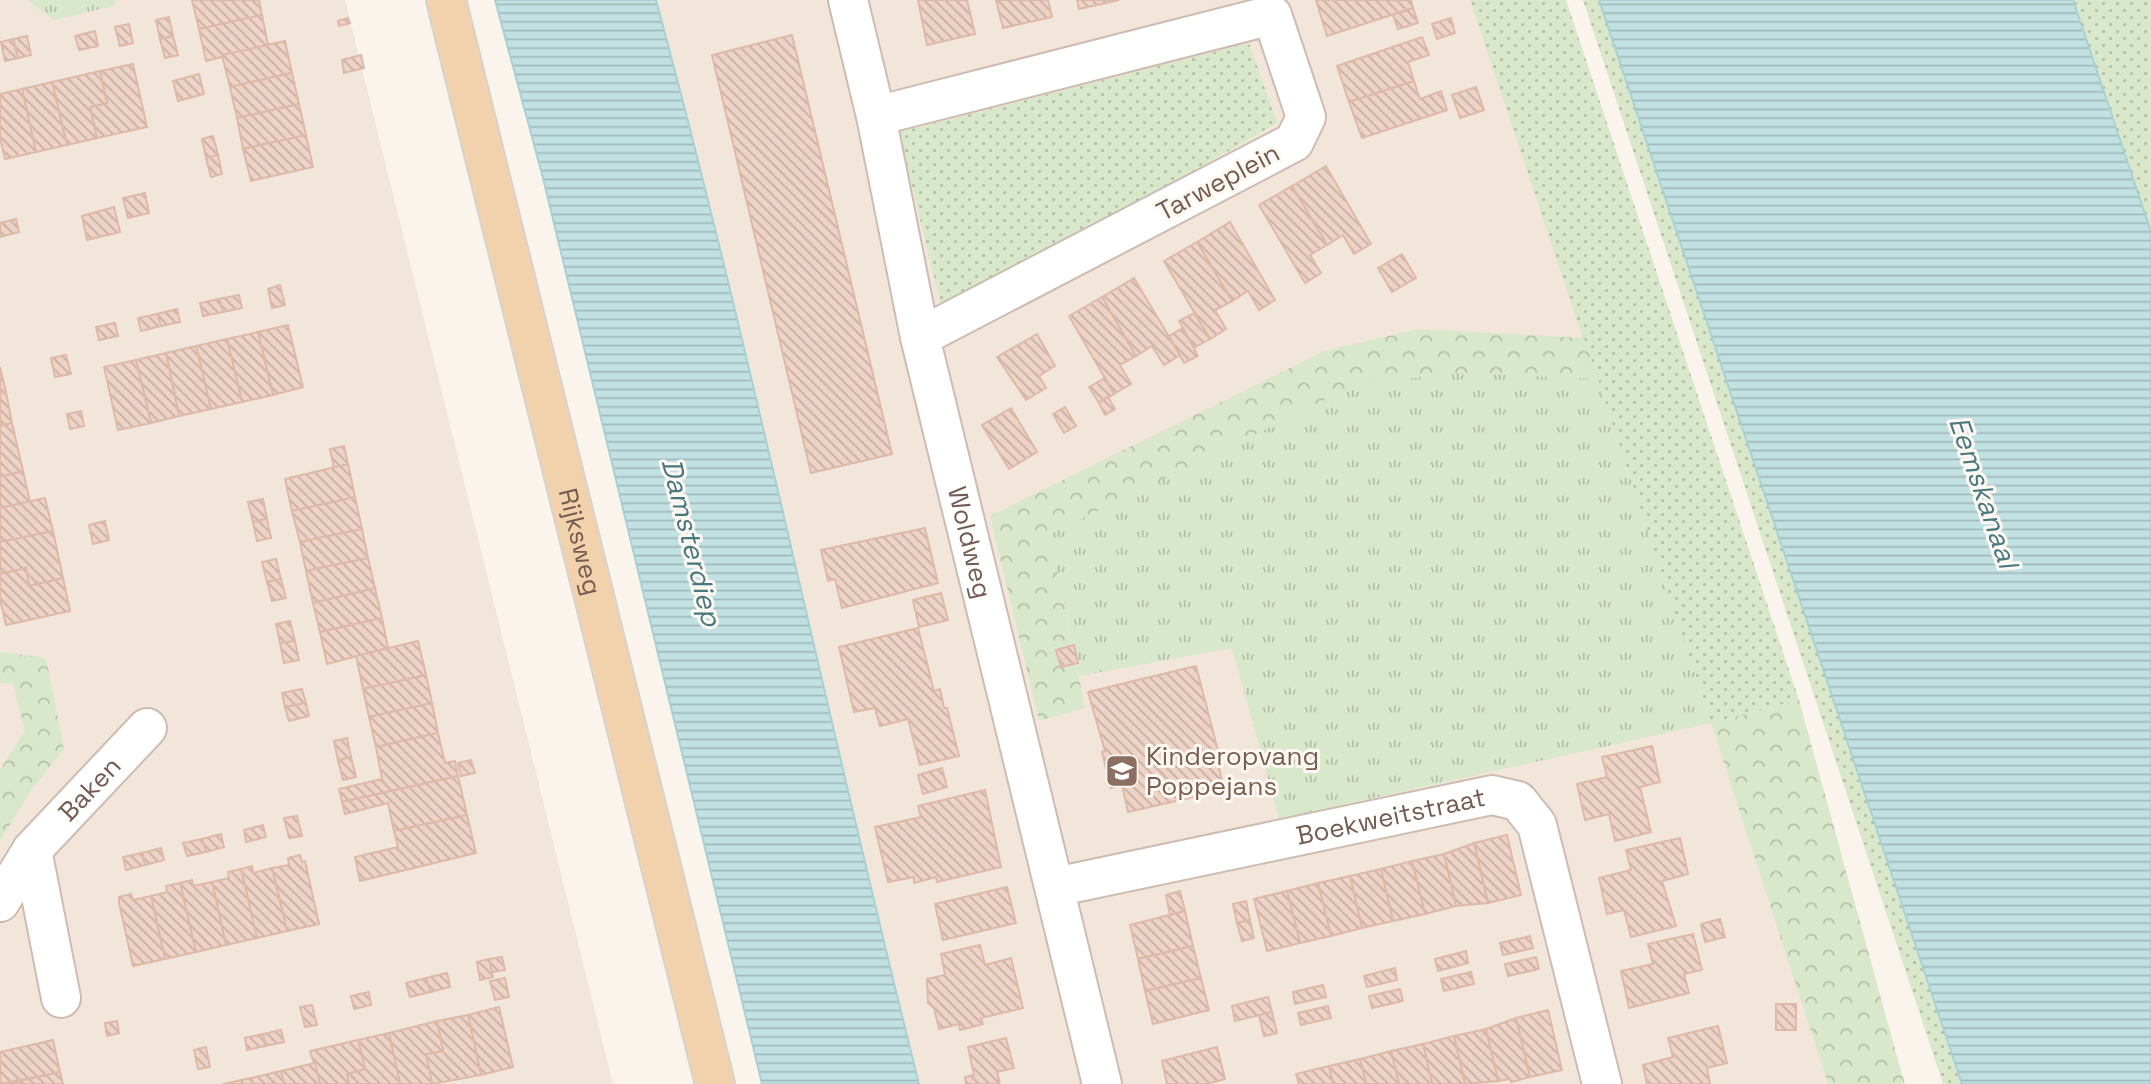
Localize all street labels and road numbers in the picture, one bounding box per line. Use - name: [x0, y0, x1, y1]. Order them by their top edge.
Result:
- street label: Tarweplein: [1151, 135, 1285, 229]
- street label: Woldweg: [940, 483, 1000, 602]
- street label: Rijksweg: [551, 485, 610, 599]
- street label: Baken: [51, 749, 128, 829]
- street label: Boekweitstraat: [1293, 780, 1488, 853]

